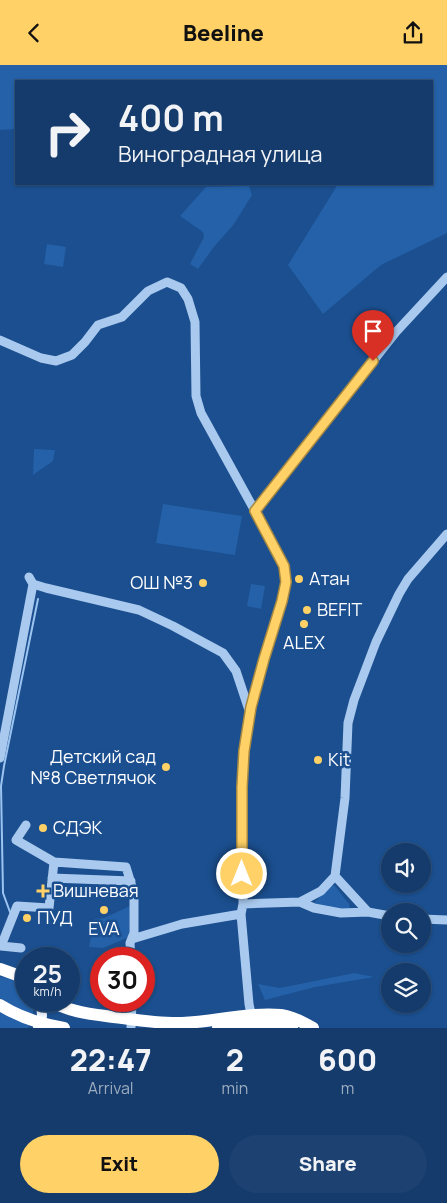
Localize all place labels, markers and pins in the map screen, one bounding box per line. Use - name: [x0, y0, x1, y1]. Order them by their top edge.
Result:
- pin: [352, 310, 394, 361]
- place label: Атан: [309, 566, 350, 590]
- place label: ОШ №3: [130, 570, 193, 594]
- marker: Атан: [293, 573, 305, 585]
- marker: ОШ №3: [197, 577, 209, 589]
- place label: BEFIT: [317, 597, 363, 621]
- marker: BEFIT: [301, 604, 313, 616]
- marker: ALEX: [298, 618, 310, 630]
- place label: ALEX: [283, 630, 325, 654]
- place label: Детский сад №8 Светлячок: [31, 744, 157, 789]
- place label: Kit: [328, 747, 350, 771]
- marker: Kit: [312, 754, 324, 766]
- marker: Детский сад №8 Светлячок: [160, 761, 172, 773]
- place label: СДЭК: [53, 815, 102, 839]
- marker: СДЭК: [37, 822, 49, 834]
- place label: Вишневая: [53, 878, 139, 902]
- marker: Вишневая: [37, 885, 49, 897]
- marker: EVA: [98, 904, 110, 916]
- place label: ПУД: [37, 905, 73, 929]
- marker: ПУД: [21, 912, 33, 924]
- place label: EVA: [88, 916, 120, 940]

